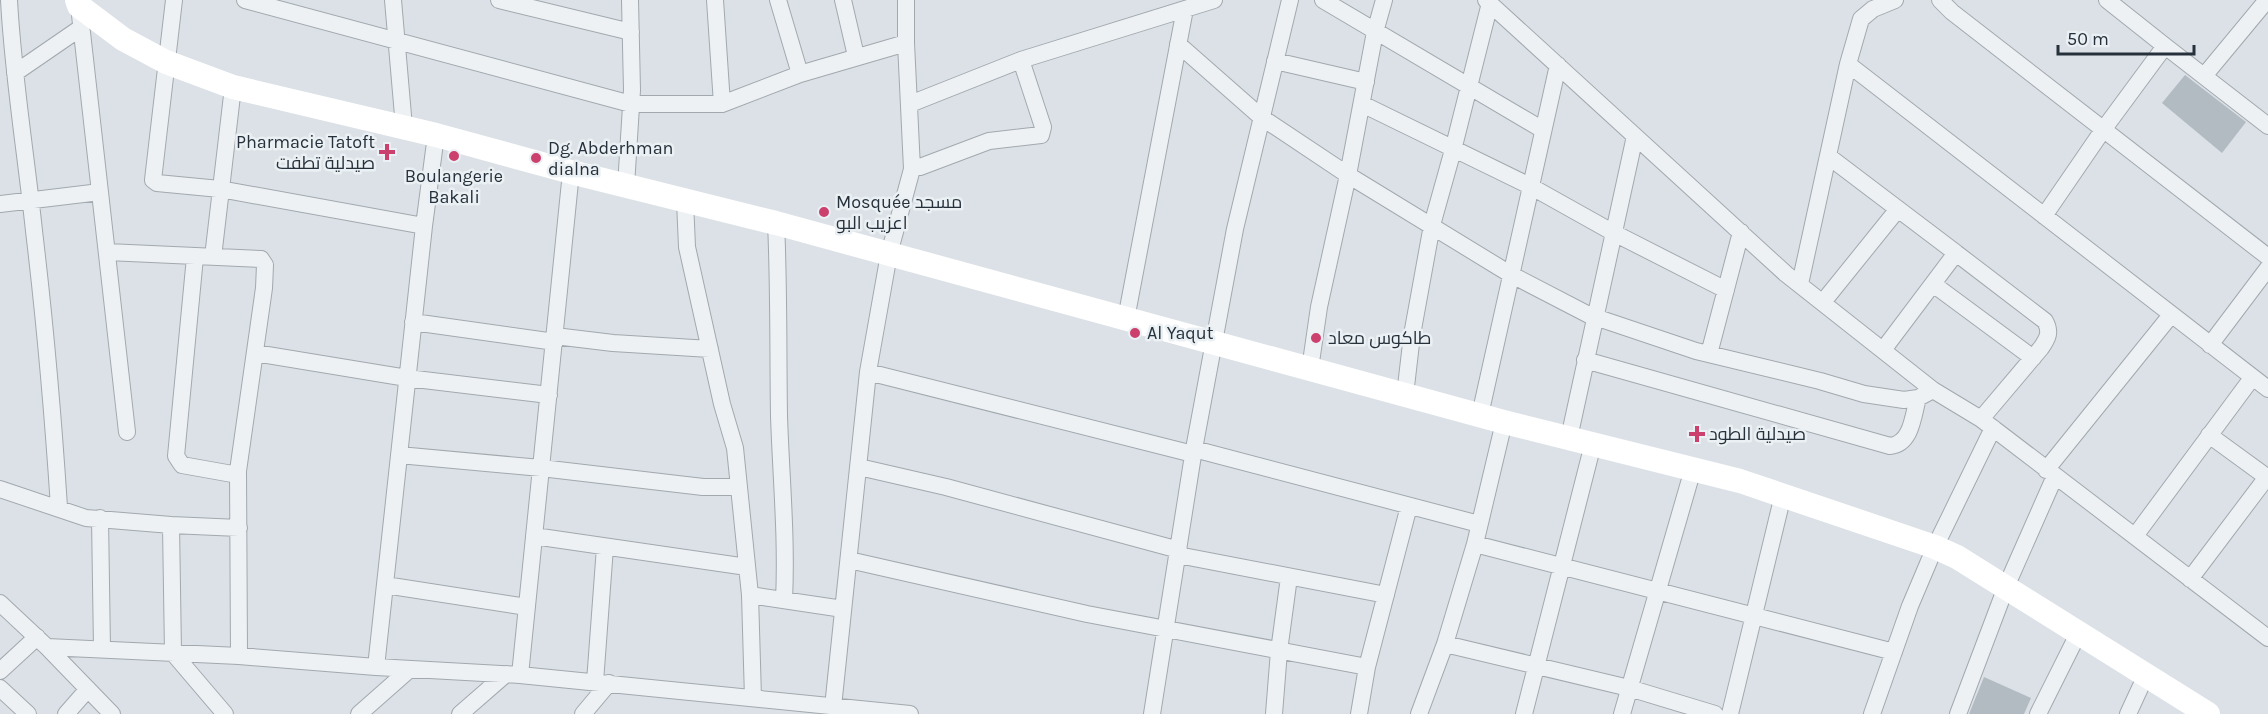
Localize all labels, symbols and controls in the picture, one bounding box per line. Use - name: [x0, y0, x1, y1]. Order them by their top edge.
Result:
- scale bar: [2058, 18, 2194, 56]
- text: 50 m: [2067, 28, 2109, 50]
- place label: Pharmacie Tatoft صيدلية تطفت: [236, 131, 375, 174]
- place label: Dg. Abderhman dialna: [548, 137, 673, 180]
- marker: Pharmacie Tatoft صيدلية تطفت: [380, 145, 394, 159]
- marker: Boulangerie Bakali: [447, 149, 461, 163]
- marker: Dg. Abderhman dialna: [529, 151, 543, 165]
- place label: Boulangerie Bakali: [405, 165, 503, 208]
- place label: Mosquée مسجد اعزيب البو: [836, 191, 962, 234]
- marker: Mosquée مسجد اعزيب البو: [817, 205, 831, 219]
- place label: Al Yaqut: [1147, 322, 1214, 344]
- marker: Al Yaqut: [1128, 326, 1142, 340]
- place label: طاكوس معاد: [1328, 327, 1431, 349]
- marker: طاكوس معاد: [1309, 331, 1323, 345]
- place label: صيدلية الطود: [1709, 423, 1806, 445]
- marker: صيدلية الطود: [1690, 427, 1704, 441]

